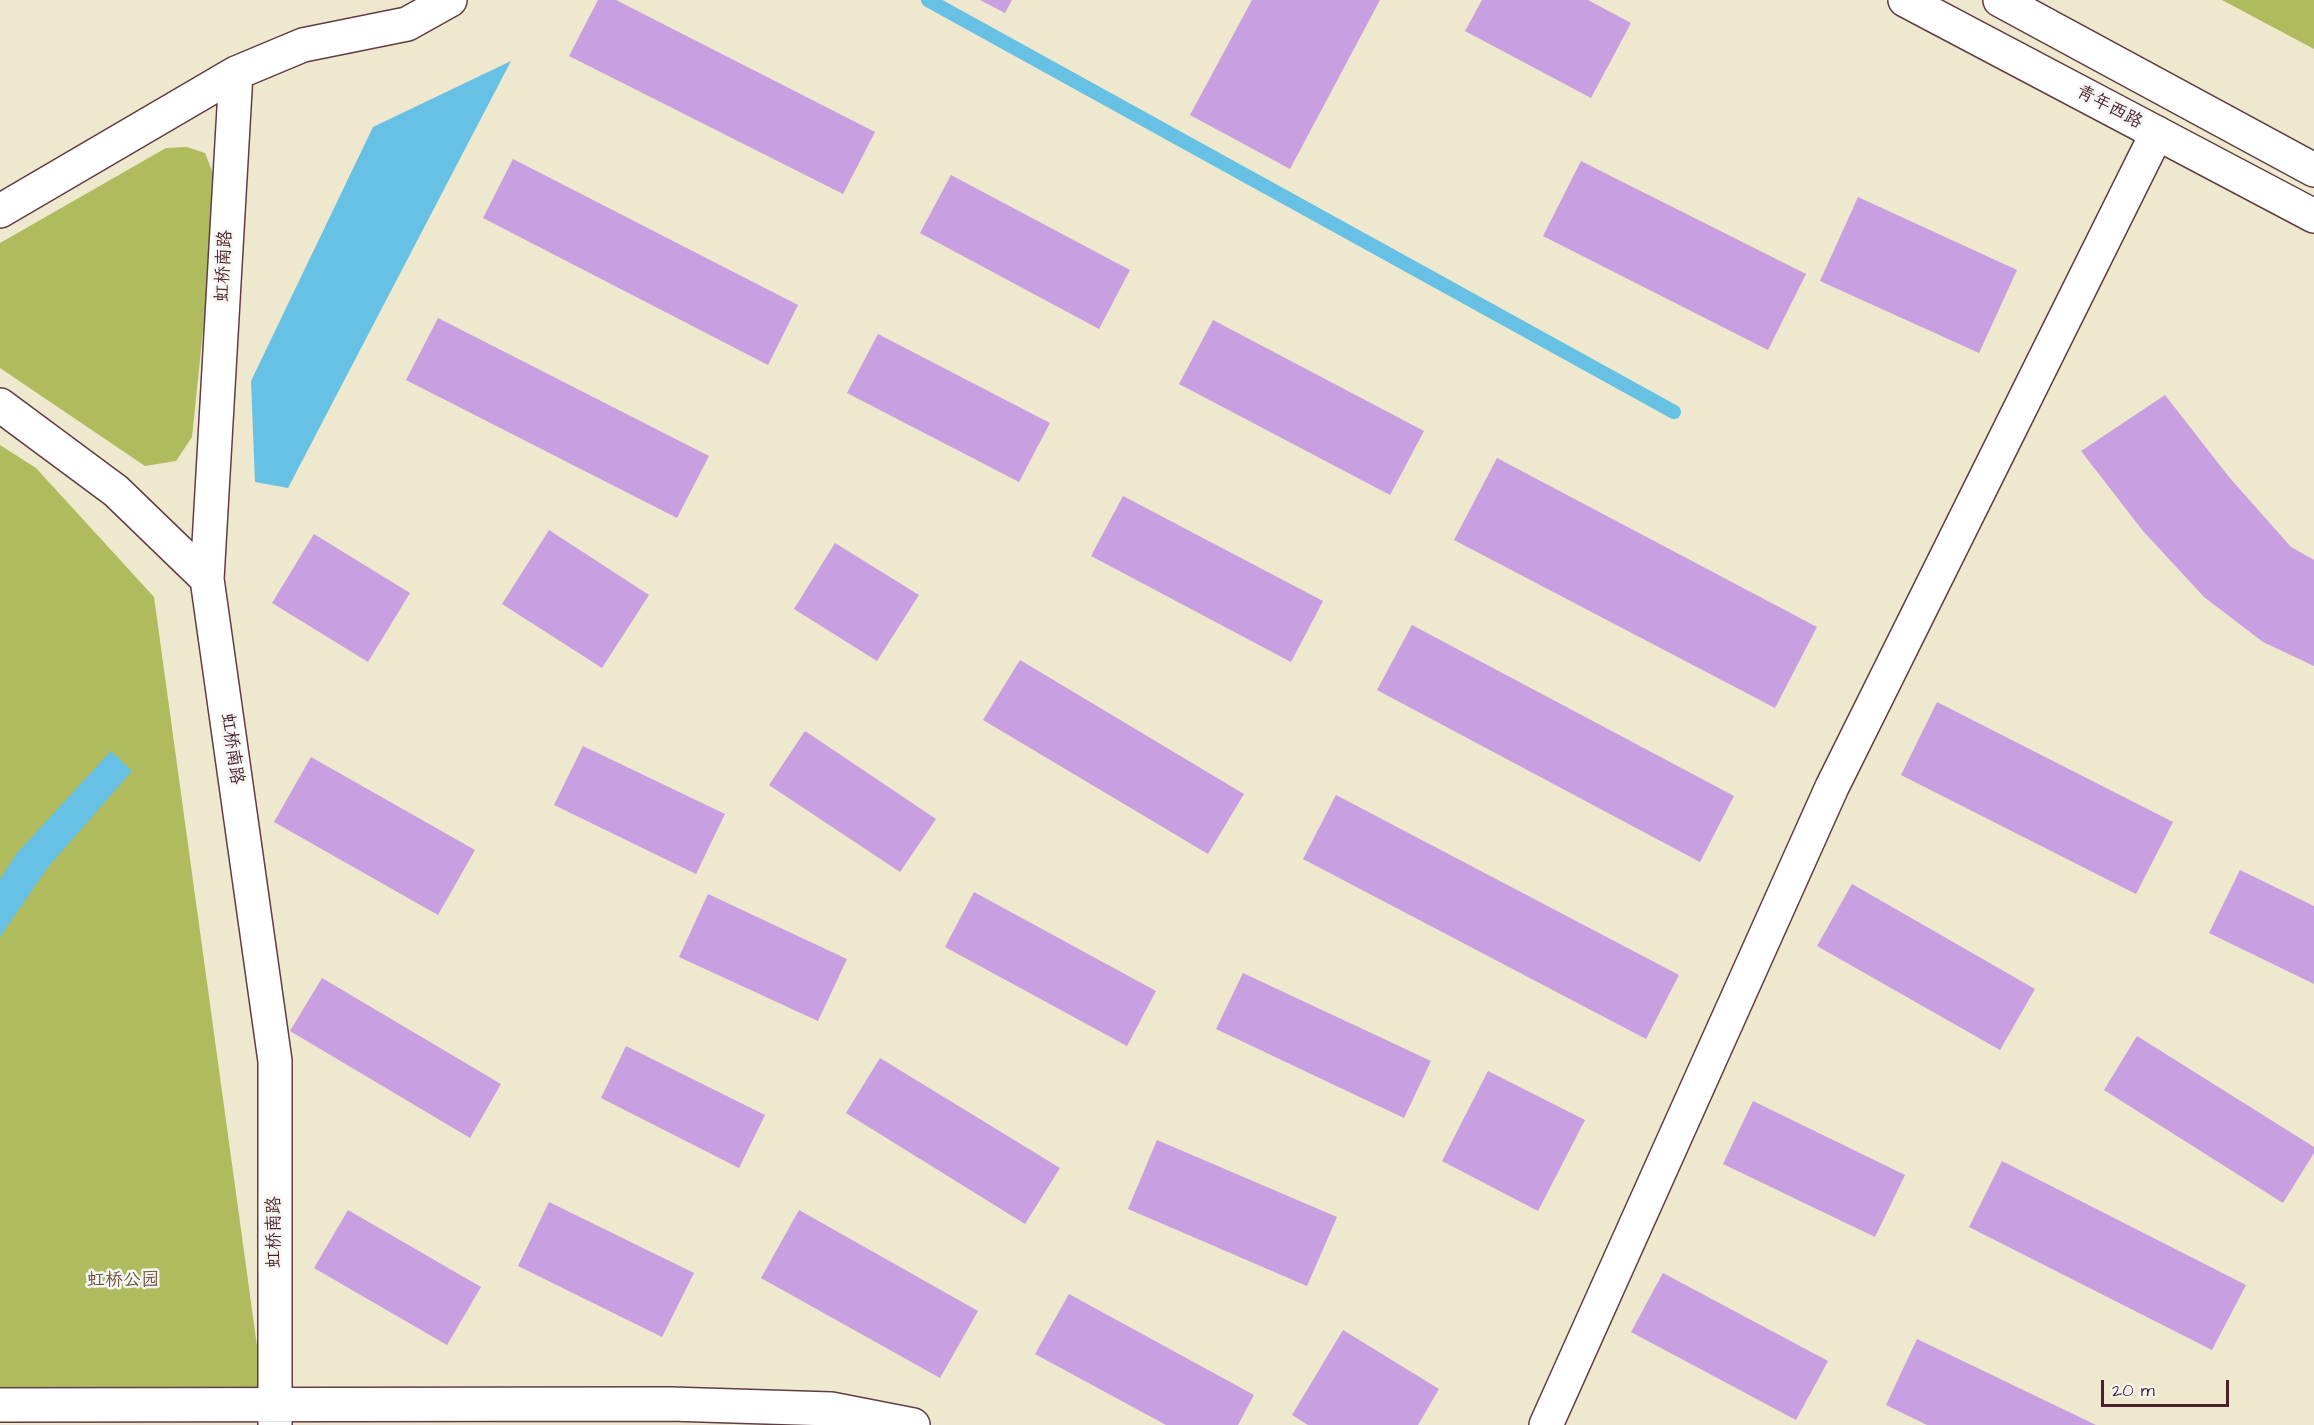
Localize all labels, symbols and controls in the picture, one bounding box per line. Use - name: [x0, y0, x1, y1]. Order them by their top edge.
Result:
- street label: 青年西路: [2072, 82, 2146, 134]
- street label: 虹桥南路: [212, 229, 238, 303]
- street label: 虹桥南路: [215, 712, 247, 786]
- street label: 虹桥南路: [264, 1196, 286, 1268]
- park label: 虹桥公园: [87, 1270, 159, 1292]
- scale bar: [2104, 1368, 2232, 1406]
- text: 20 m: [2112, 1378, 2155, 1403]

